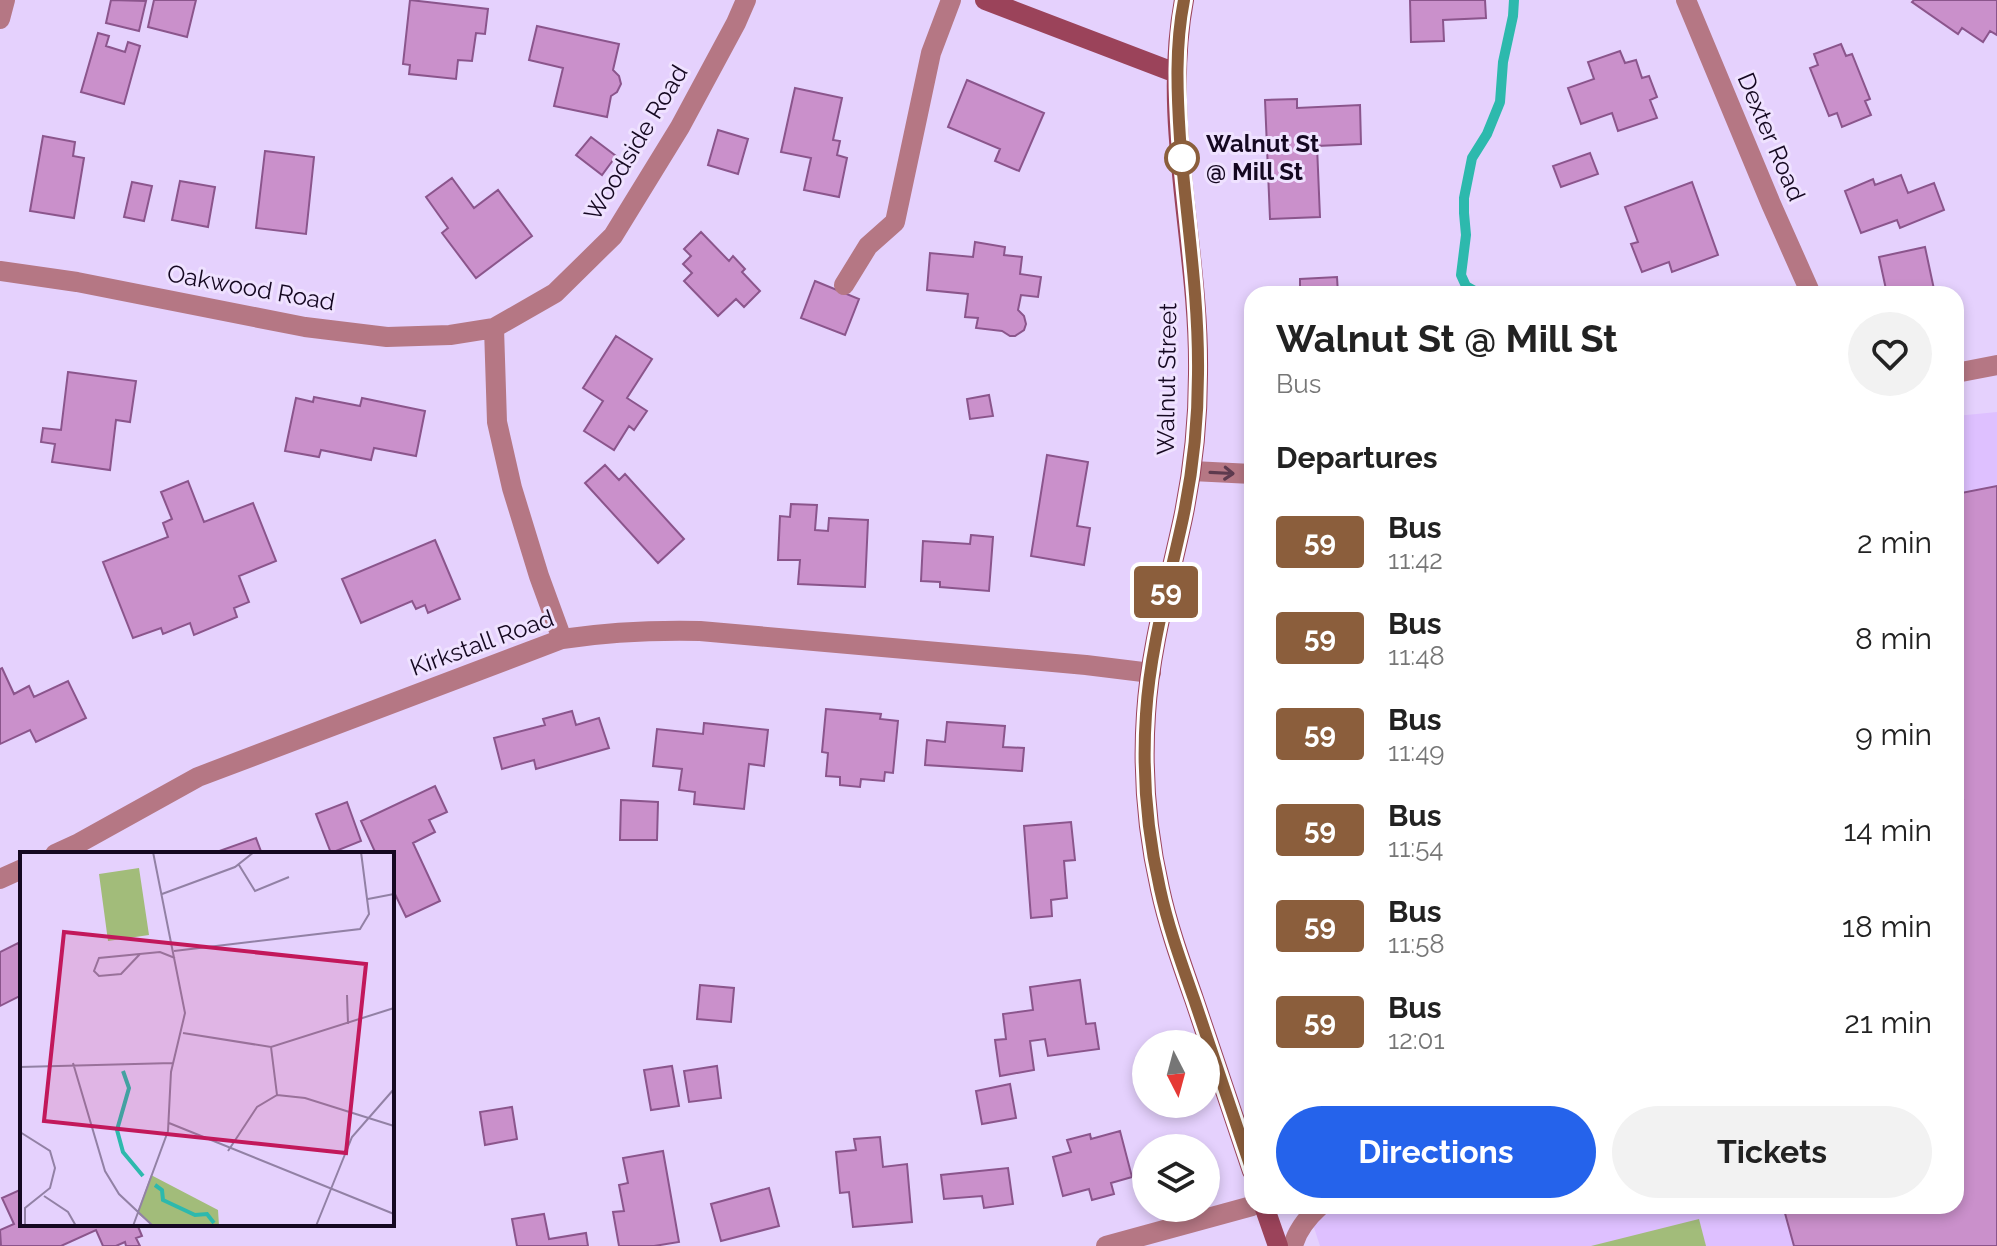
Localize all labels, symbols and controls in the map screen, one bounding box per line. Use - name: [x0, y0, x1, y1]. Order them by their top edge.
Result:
- street label: Woodside Road: [578, 60, 693, 226]
- street label: Dexter Road: [1731, 68, 1811, 205]
- place label: Walnut St @ Mill St: [1206, 129, 1319, 186]
- marker: Walnut St @ Mill St: [1165, 141, 1199, 175]
- street label: Oakwood Road: [165, 258, 337, 317]
- street label: Walnut Street: [1151, 303, 1182, 455]
- button: heart: [1848, 312, 1932, 396]
- text: Walnut St @ Mill St: [1276, 316, 1618, 361]
- text: Bus: [1276, 369, 1321, 399]
- text: Departures: [1276, 440, 1438, 475]
- one-way arrow: [1208, 466, 1235, 481]
- text: Bus: [1388, 510, 1442, 545]
- text: 59: [1304, 525, 1336, 558]
- text: 2 min: [1857, 525, 1932, 560]
- text: 11:42: [1388, 545, 1443, 575]
- line badge: 59: [1130, 566, 1202, 618]
- text: 59: [1150, 575, 1182, 608]
- street label: Kirkstall Road: [406, 603, 558, 682]
- text: Bus: [1388, 606, 1442, 641]
- text: 59: [1304, 621, 1336, 654]
- text: 8 min: [1855, 621, 1932, 656]
- text: 11:48: [1388, 641, 1445, 671]
- text: Bus: [1388, 702, 1442, 737]
- text: 59: [1304, 717, 1336, 750]
- text: 9 min: [1855, 717, 1932, 752]
- text: 11:49: [1388, 737, 1445, 767]
- text: Bus: [1388, 798, 1442, 833]
- text: 59: [1304, 813, 1336, 846]
- text: 14 min: [1844, 813, 1932, 848]
- text: 11:54: [1388, 833, 1444, 863]
- inset map: [20, 852, 394, 1226]
- text: Bus: [1388, 894, 1442, 929]
- text: 59: [1304, 909, 1336, 942]
- text: 18 min: [1842, 909, 1932, 944]
- text: 11:58: [1388, 929, 1445, 959]
- text: Bus: [1388, 990, 1442, 1025]
- text: 59: [1304, 1005, 1336, 1038]
- text: 21 min: [1844, 1005, 1932, 1040]
- text: 12:01: [1388, 1025, 1445, 1055]
- north arrow: [1132, 1030, 1220, 1118]
- map controls: [1132, 1030, 1220, 1222]
- button: Directions: [1276, 1106, 1596, 1198]
- button: Tickets: [1612, 1106, 1932, 1198]
- button: layers: [1132, 1134, 1220, 1222]

